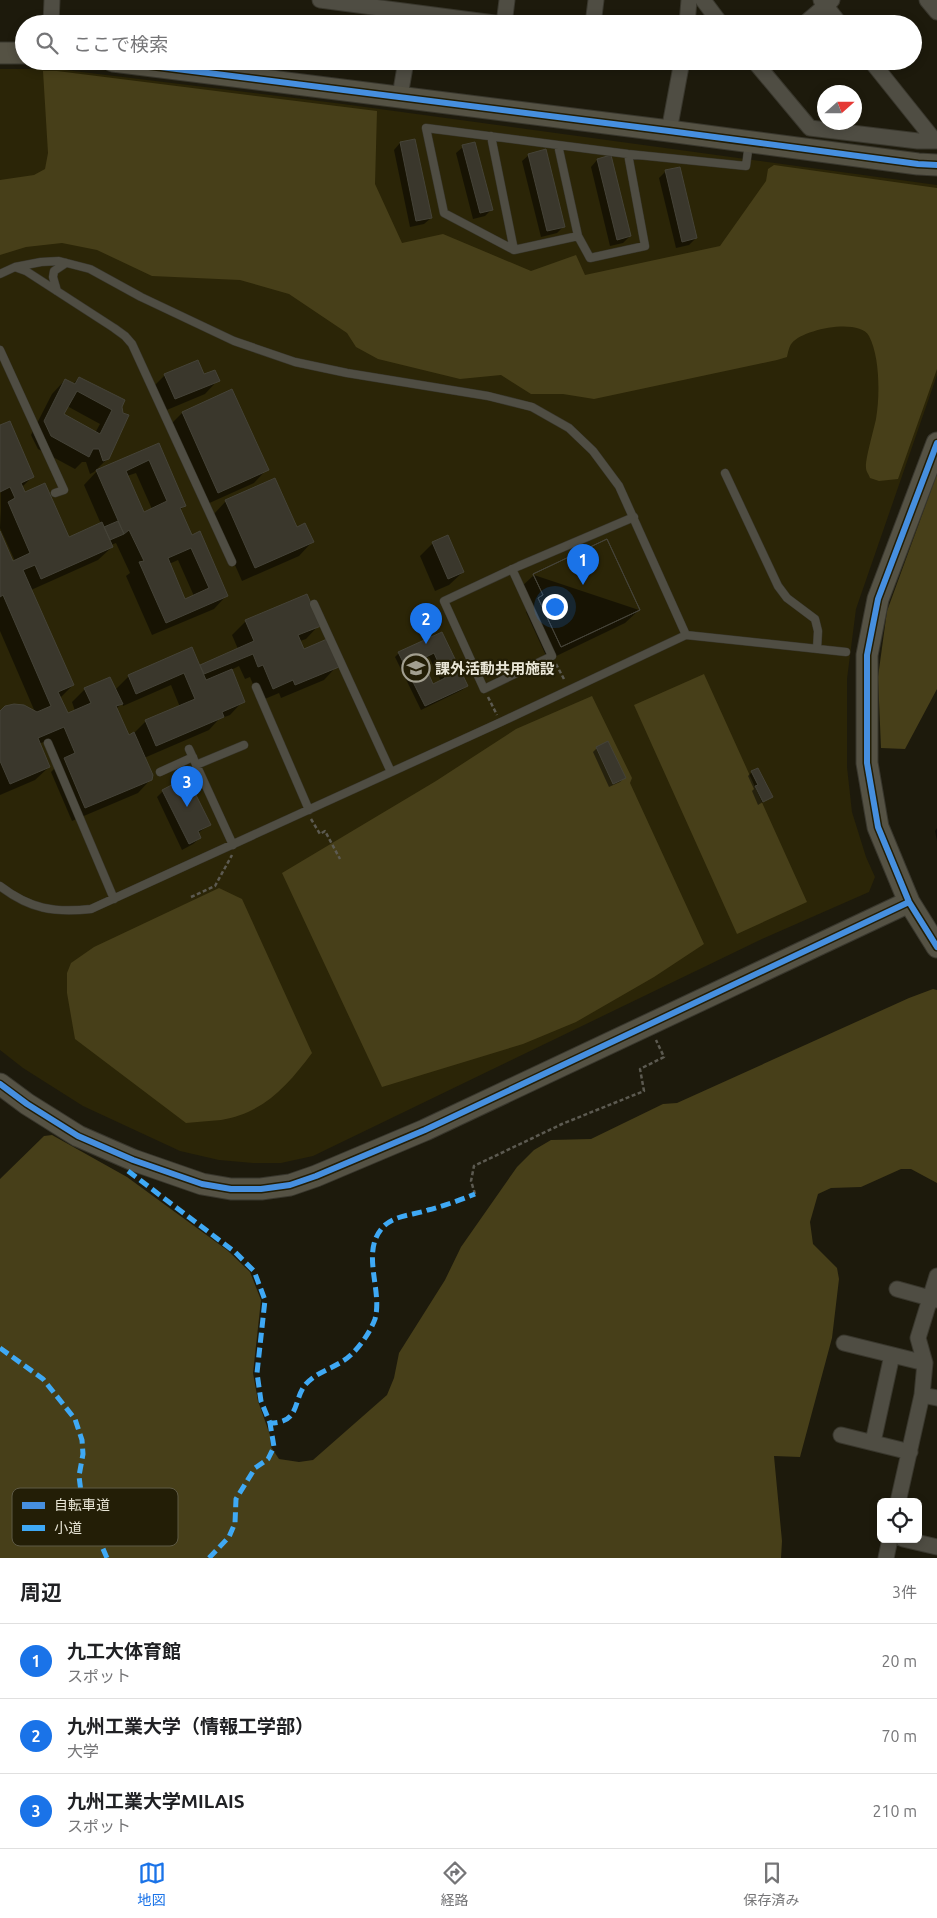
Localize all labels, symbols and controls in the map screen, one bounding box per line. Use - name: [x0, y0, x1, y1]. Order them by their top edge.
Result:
- search box: [15, 15, 922, 70]
- icon: search: [33, 29, 61, 57]
- text: ここで検索: [73, 33, 168, 55]
- north arrow: [817, 85, 862, 130]
- pin: 1: [567, 544, 599, 585]
- your location: [542, 594, 568, 620]
- pin: 2: [410, 603, 442, 644]
- school or university icon: 課外活動共用施設: [401, 653, 431, 683]
- place label: 課外活動共用施設: [435, 660, 555, 677]
- pin: 3: [171, 766, 203, 807]
- legend: [12, 1488, 178, 1546]
- text: 自転車道: [54, 1497, 110, 1513]
- map controls: [877, 1498, 922, 1543]
- button: locate: [877, 1498, 922, 1543]
- text: 小道: [54, 1520, 82, 1536]
- text: 周辺: [20, 1580, 62, 1604]
- text: 3件: [892, 1583, 917, 1601]
- text: 九工大体育館: [67, 1640, 181, 1662]
- text: 1: [31, 1652, 41, 1670]
- text: 20 m: [881, 1652, 917, 1670]
- text: スポット: [67, 1667, 131, 1685]
- text: 九州工業大学（情報工学部）: [67, 1715, 314, 1737]
- text: 2: [31, 1727, 41, 1745]
- text: 70 m: [881, 1727, 917, 1745]
- text: 大学: [67, 1742, 99, 1760]
- text: 九州工業大学MILAIS: [67, 1790, 245, 1812]
- text: 3: [31, 1802, 41, 1820]
- text: 210 m: [872, 1802, 917, 1820]
- text: スポット: [67, 1817, 131, 1835]
- tab: 地図: [138, 1859, 166, 1909]
- tab: 経路: [441, 1859, 469, 1909]
- tab: 保存済み: [744, 1859, 800, 1909]

